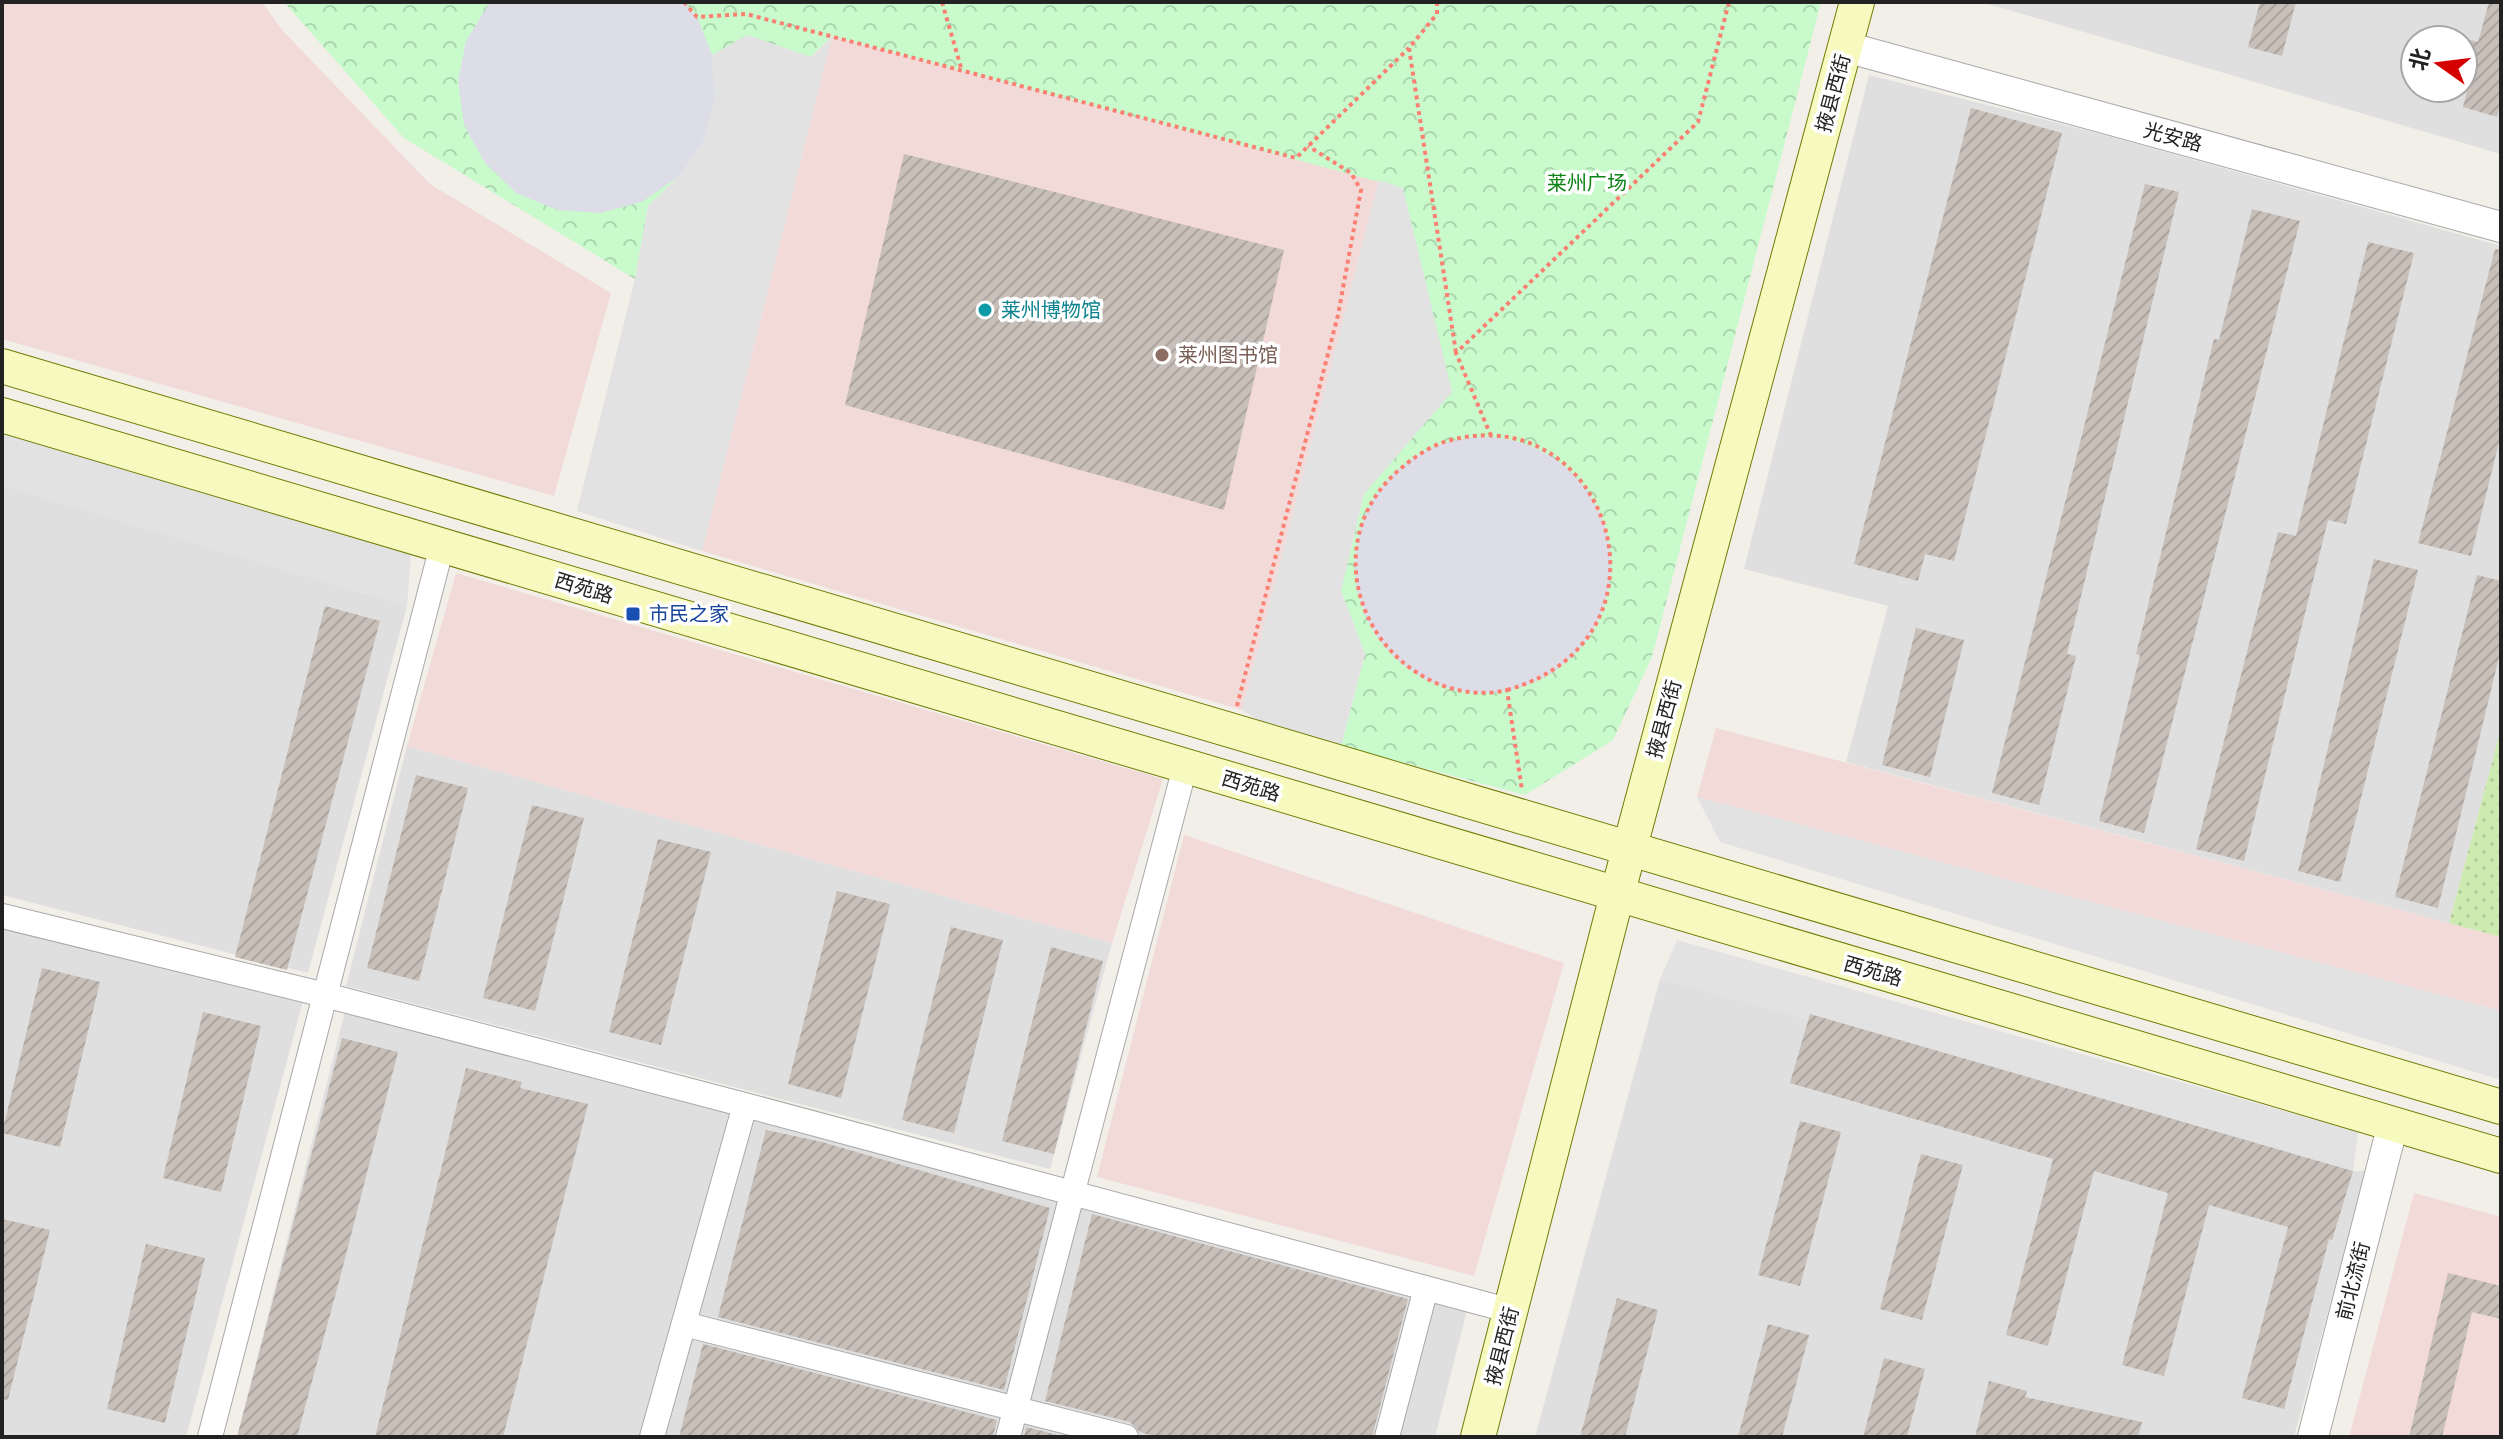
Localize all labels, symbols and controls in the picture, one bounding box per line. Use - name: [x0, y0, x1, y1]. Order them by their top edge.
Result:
- north arrow: [2399, 24, 2479, 104]
- text: 北: [2404, 45, 2435, 73]
- street label: 掖县西街: [1811, 51, 1855, 135]
- street label: 光安路: [2141, 118, 2205, 156]
- park label: 莱州广场: [1547, 171, 1627, 195]
- place label: 莱州博物馆: [1001, 298, 1101, 322]
- marker: 莱州博物馆: [976, 301, 994, 319]
- place label: 莱州图书馆: [1178, 343, 1278, 367]
- marker: 莱州图书馆: [1153, 346, 1171, 364]
- street label: 西苑路: [552, 568, 616, 608]
- place label: 市民之家: [649, 602, 729, 626]
- marker: 市民之家: [624, 605, 642, 623]
- street label: 掖县西街: [1642, 677, 1686, 761]
- street label: 西苑路: [1219, 766, 1283, 806]
- street label: 西苑路: [1841, 951, 1905, 991]
- street label: 前北流街: [2332, 1239, 2374, 1323]
- street label: 掖县西街: [1481, 1304, 1523, 1388]

